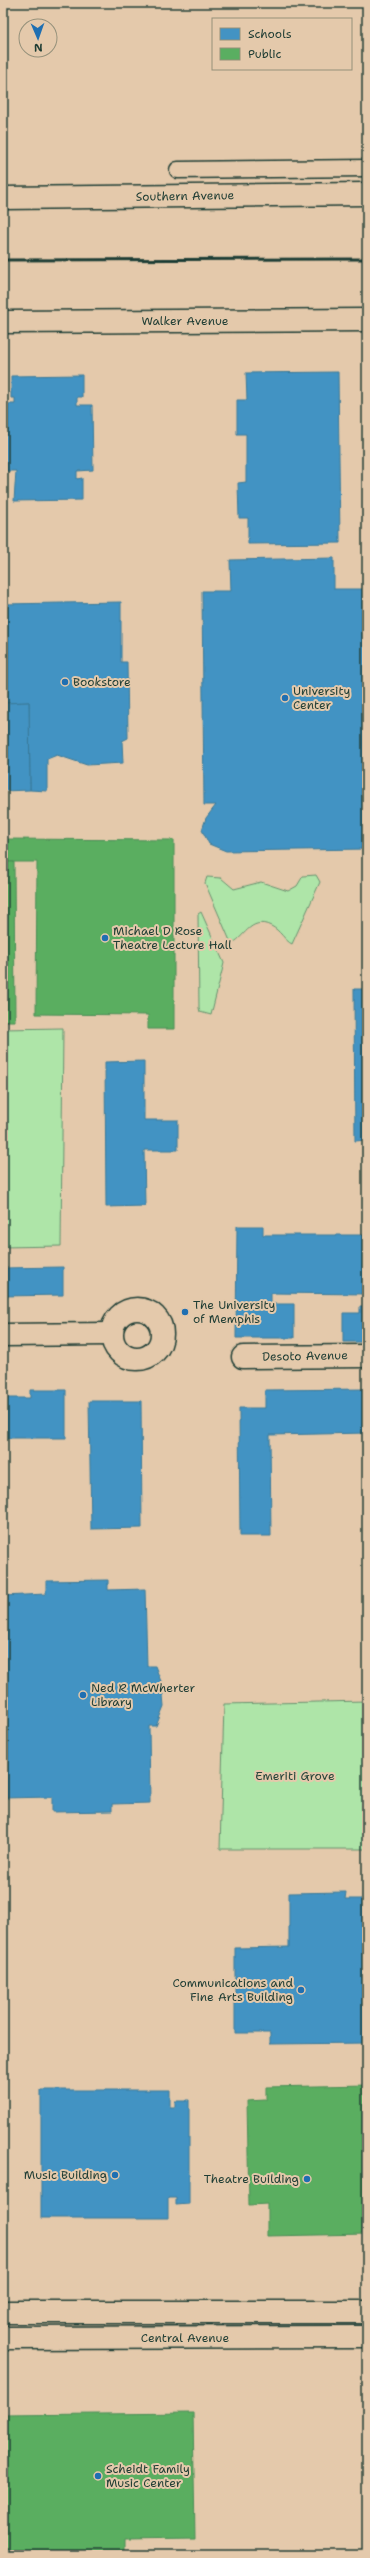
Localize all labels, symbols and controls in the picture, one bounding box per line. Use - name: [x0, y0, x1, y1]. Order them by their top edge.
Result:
- north arrow: [18, 18, 58, 58]
- legend: [212, 18, 352, 70]
- text: Schools: [248, 26, 292, 42]
- text: N: [33, 40, 43, 55]
- text: Public: [248, 46, 282, 62]
- street label: Southern Avenue: [136, 187, 235, 205]
- street label: Walker Avenue: [141, 313, 229, 329]
- place label: Bookstore: [73, 674, 131, 690]
- marker: Bookstore: [60, 677, 70, 687]
- place label: University Center: [293, 683, 350, 713]
- marker: University Center: [280, 693, 290, 703]
- place label: Michael D Rose Theatre Lecture Hall: [113, 923, 232, 953]
- marker: Michael D Rose Theatre Lecture Hall: [100, 933, 110, 943]
- place label: The University of Memphis: [193, 1297, 276, 1327]
- marker: The University of Memphis: [180, 1307, 190, 1317]
- street label: Desoto Avenue: [262, 1347, 348, 1365]
- place label: Ned R McWherter Library: [91, 1680, 196, 1710]
- marker: Ned R McWherter Library: [78, 1690, 88, 1700]
- park label: Emeriti Grove: [255, 1768, 335, 1784]
- place label: Communications and Fine Arts Building: [172, 1975, 293, 2005]
- marker: Communications and Fine Arts Building: [296, 1985, 306, 1995]
- place label: Music Building: [24, 2167, 107, 2183]
- marker: Music Building: [110, 2170, 120, 2180]
- place label: Theatre Building: [204, 2171, 299, 2187]
- marker: Theatre Building: [302, 2174, 312, 2184]
- street label: Central Avenue: [141, 2330, 229, 2346]
- place label: Scheidt Family Music Center: [106, 2461, 190, 2491]
- marker: Scheidt Family Music Center: [93, 2471, 103, 2481]

